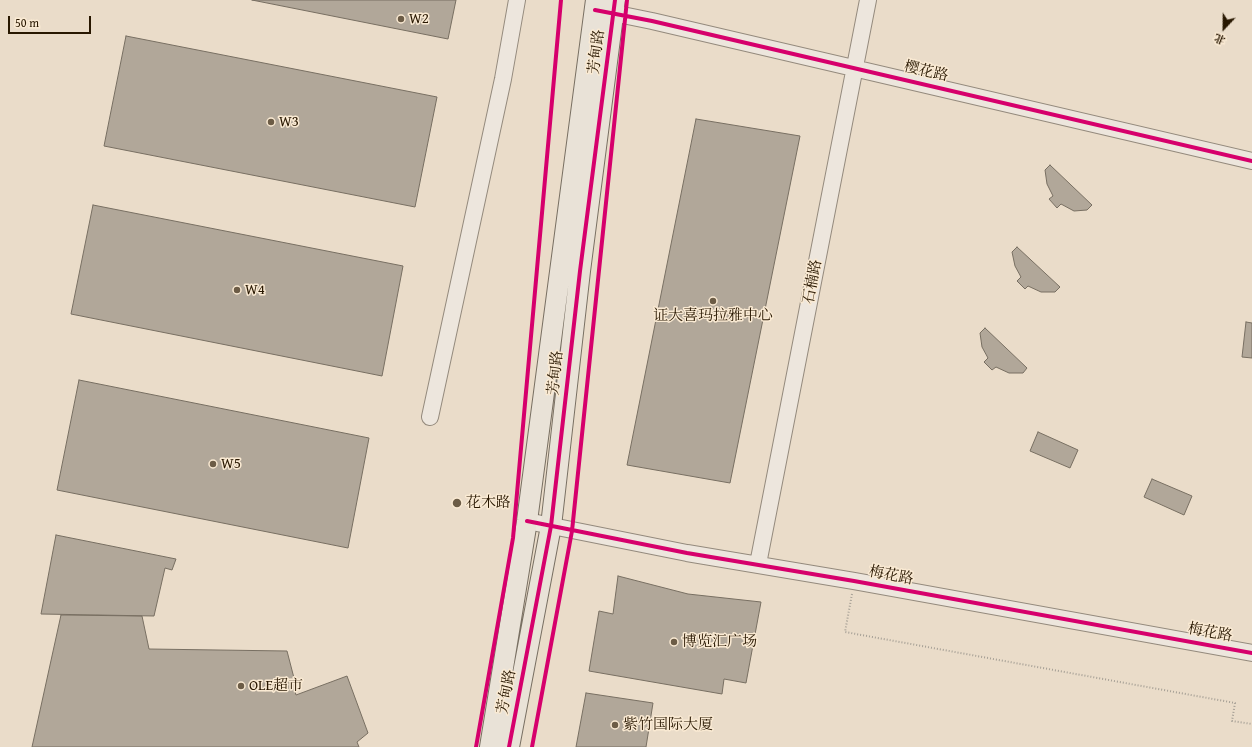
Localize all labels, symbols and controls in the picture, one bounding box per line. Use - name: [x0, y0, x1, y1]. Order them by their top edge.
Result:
- scale bar: [10, 8, 93, 34]
- north arrow: [1204, 8, 1244, 48]
- place label: W2: [409, 10, 429, 28]
- text: 50 m: [15, 14, 39, 31]
- marker: W2: [396, 14, 406, 24]
- street label: 芳甸路: [585, 29, 609, 75]
- text: 北: [1211, 30, 1228, 49]
- street label: 樱花路: [902, 58, 950, 86]
- place label: W3: [279, 113, 299, 131]
- marker: W3: [266, 117, 276, 127]
- street label: 石楠路: [800, 258, 826, 306]
- place label: W4: [245, 281, 265, 299]
- marker: W4: [232, 285, 242, 295]
- marker: 证大喜玛拉雅中心: [708, 296, 718, 306]
- place label: 证大喜玛拉雅中心: [653, 307, 773, 325]
- street label: 芳甸路: [545, 350, 567, 396]
- place label: W5: [221, 455, 241, 473]
- marker: W5: [208, 459, 218, 469]
- place label: 花木路: [466, 494, 511, 512]
- marker: 花木路: [451, 497, 463, 509]
- street label: 梅花路: [867, 563, 915, 589]
- street label: 梅花路: [1186, 620, 1234, 646]
- place label: 博览汇广场: [682, 633, 757, 651]
- marker: 博览汇广场: [669, 637, 679, 647]
- street label: 芳甸路: [494, 668, 520, 716]
- place label: OLE超市: [249, 677, 303, 695]
- marker: OLE超市: [236, 681, 246, 691]
- place label: 紫竹国际大厦: [623, 716, 713, 734]
- marker: 紫竹国际大厦: [610, 720, 620, 730]

